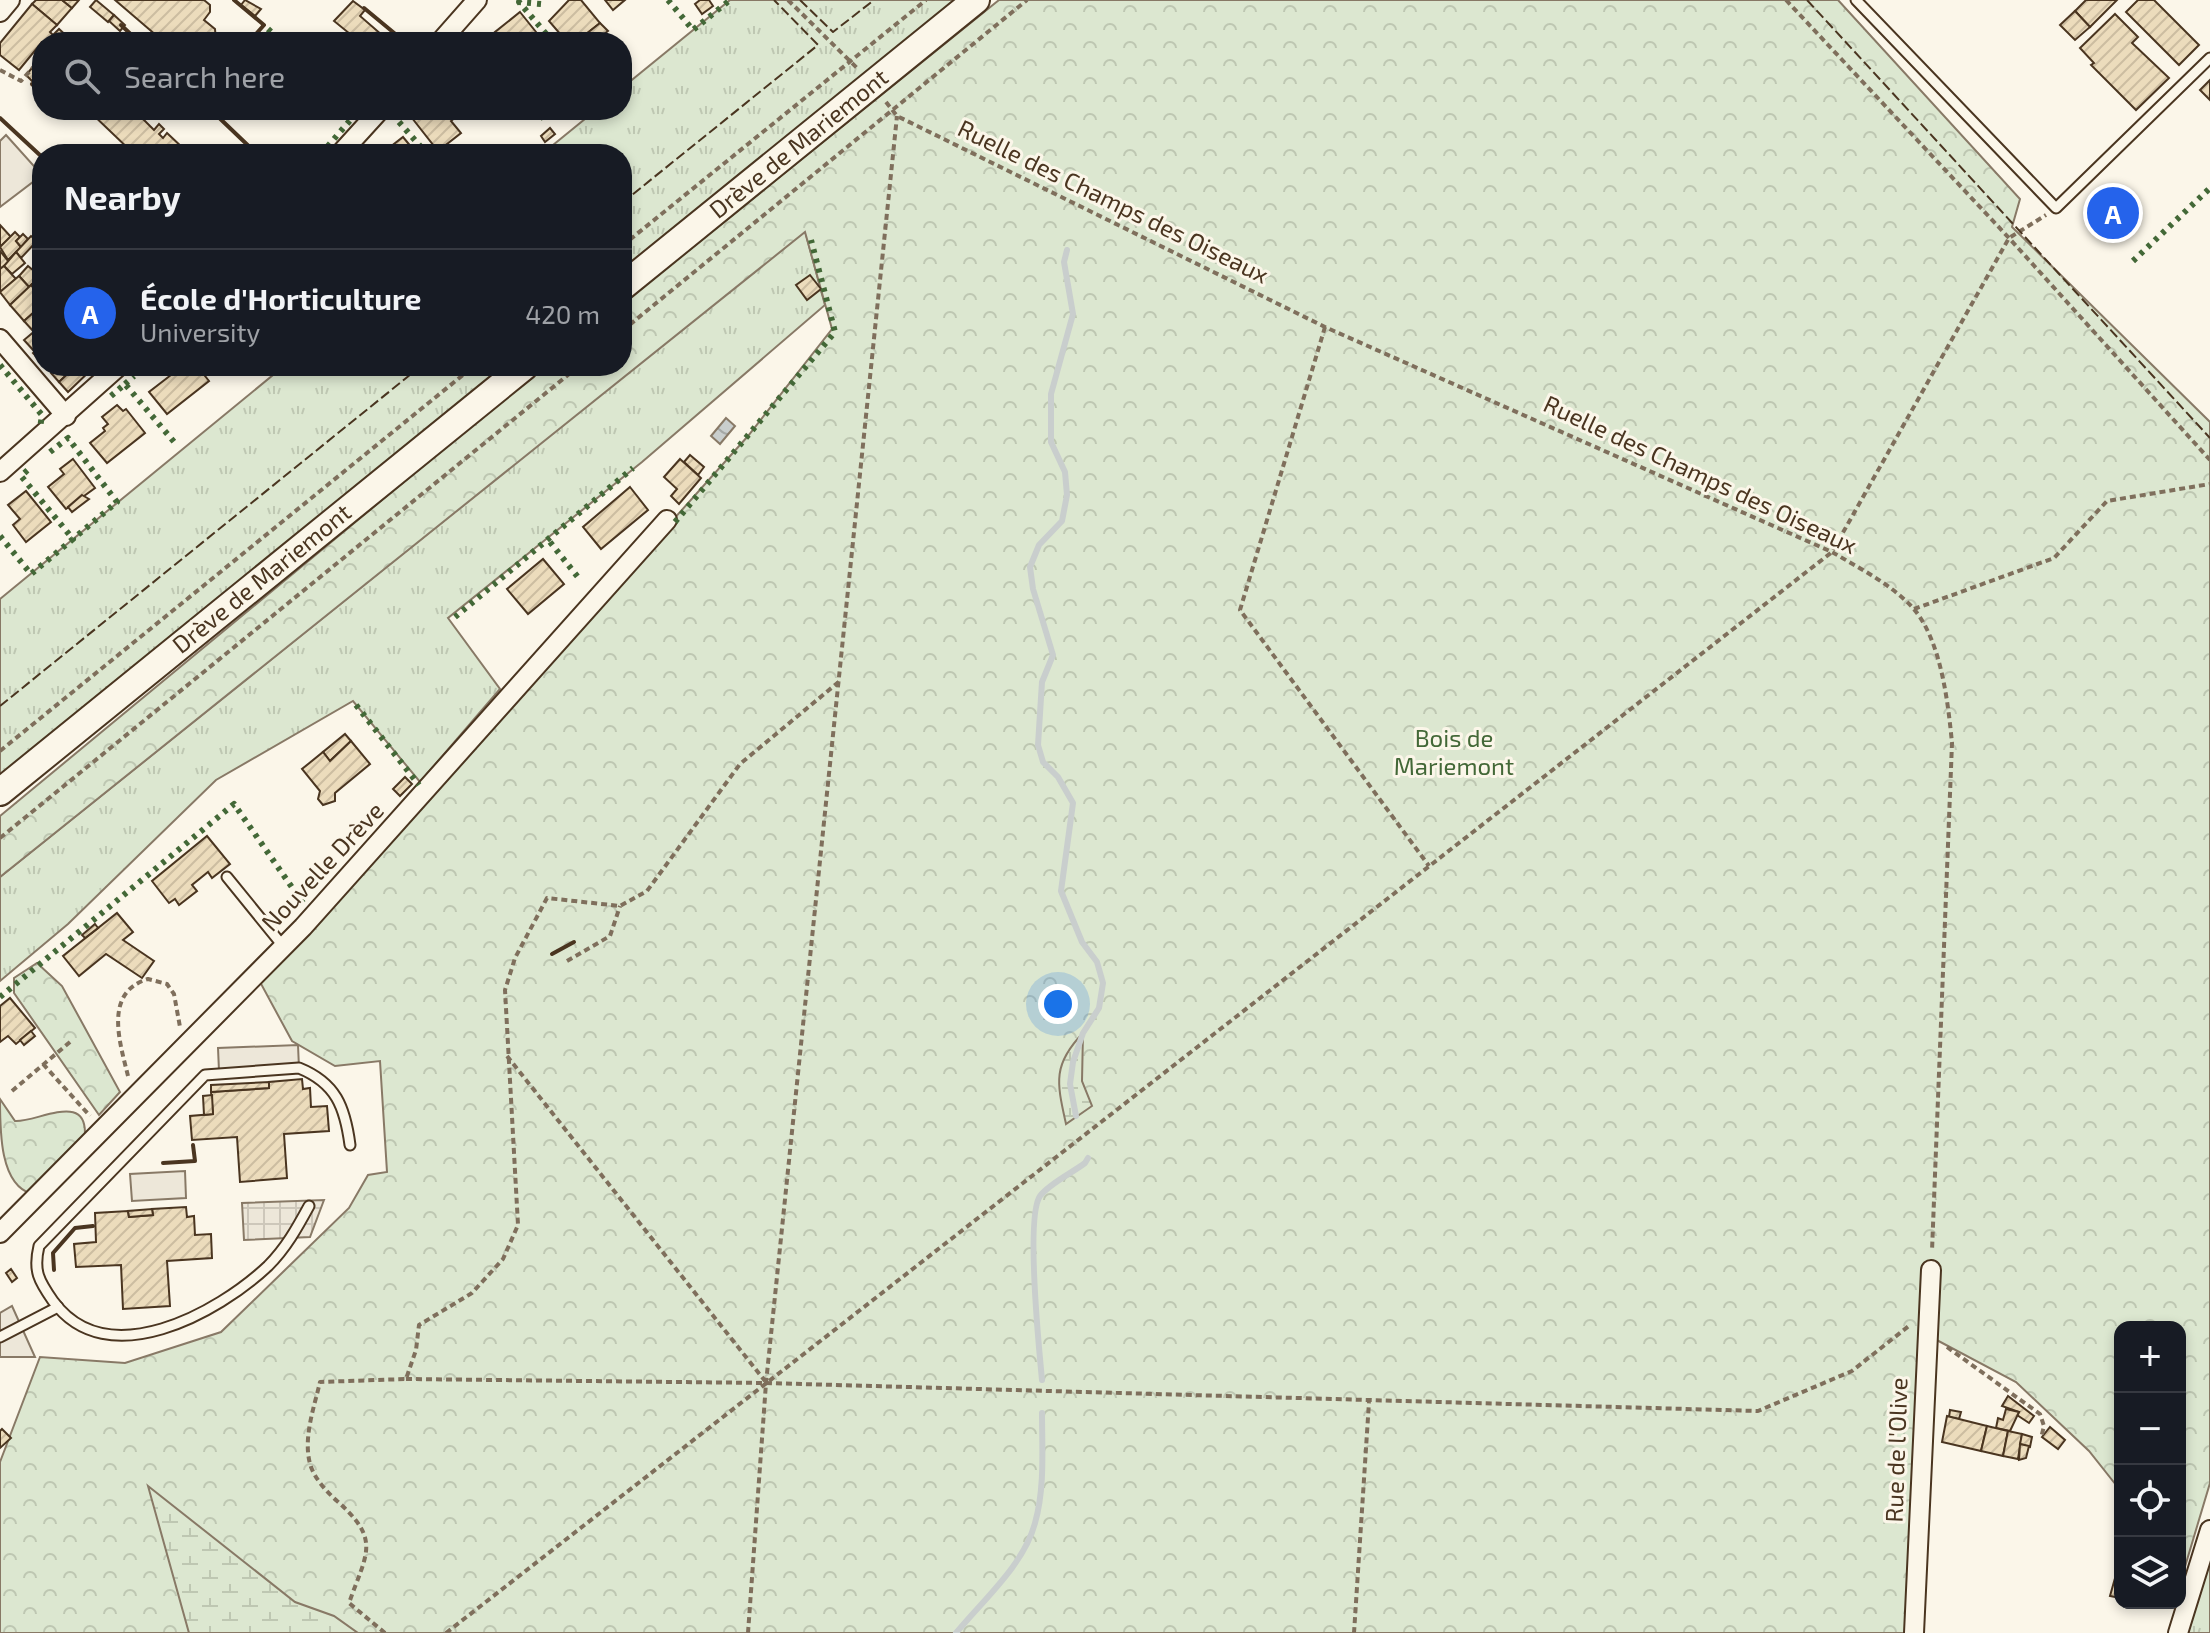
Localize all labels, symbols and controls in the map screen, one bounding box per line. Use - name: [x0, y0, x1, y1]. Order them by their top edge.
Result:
- search box: [32, 32, 632, 120]
- icon: search: [60, 54, 104, 98]
- text: Search here: [124, 58, 285, 94]
- street label: Drève de Mariemont: [703, 62, 893, 224]
- street label: Ruelle des Champs des Oiseaux: [954, 113, 1274, 289]
- text: Nearby: [64, 176, 181, 217]
- pin: A: [2087, 183, 2139, 243]
- text: École d'Horticulture: [140, 280, 421, 316]
- text: A: [82, 298, 98, 329]
- text: 420 m: [525, 298, 600, 329]
- text: University: [140, 316, 260, 347]
- street label: Ruelle des Champs des Oiseaux: [1539, 388, 1862, 559]
- street label: Drève de Mariemont: [166, 497, 356, 659]
- park label: Bois de Mariemont: [1394, 723, 1514, 780]
- street label: Nouvelle Drève: [255, 795, 389, 936]
- your location: [1038, 984, 1078, 1024]
- map controls: [2114, 1321, 2186, 1609]
- button: +: [2114, 1321, 2186, 1393]
- street label: Rue de l'Olive: [1878, 1377, 1913, 1523]
- button: −: [2114, 1393, 2186, 1465]
- button: locate: [2114, 1465, 2186, 1537]
- button: layers: [2114, 1537, 2186, 1609]

